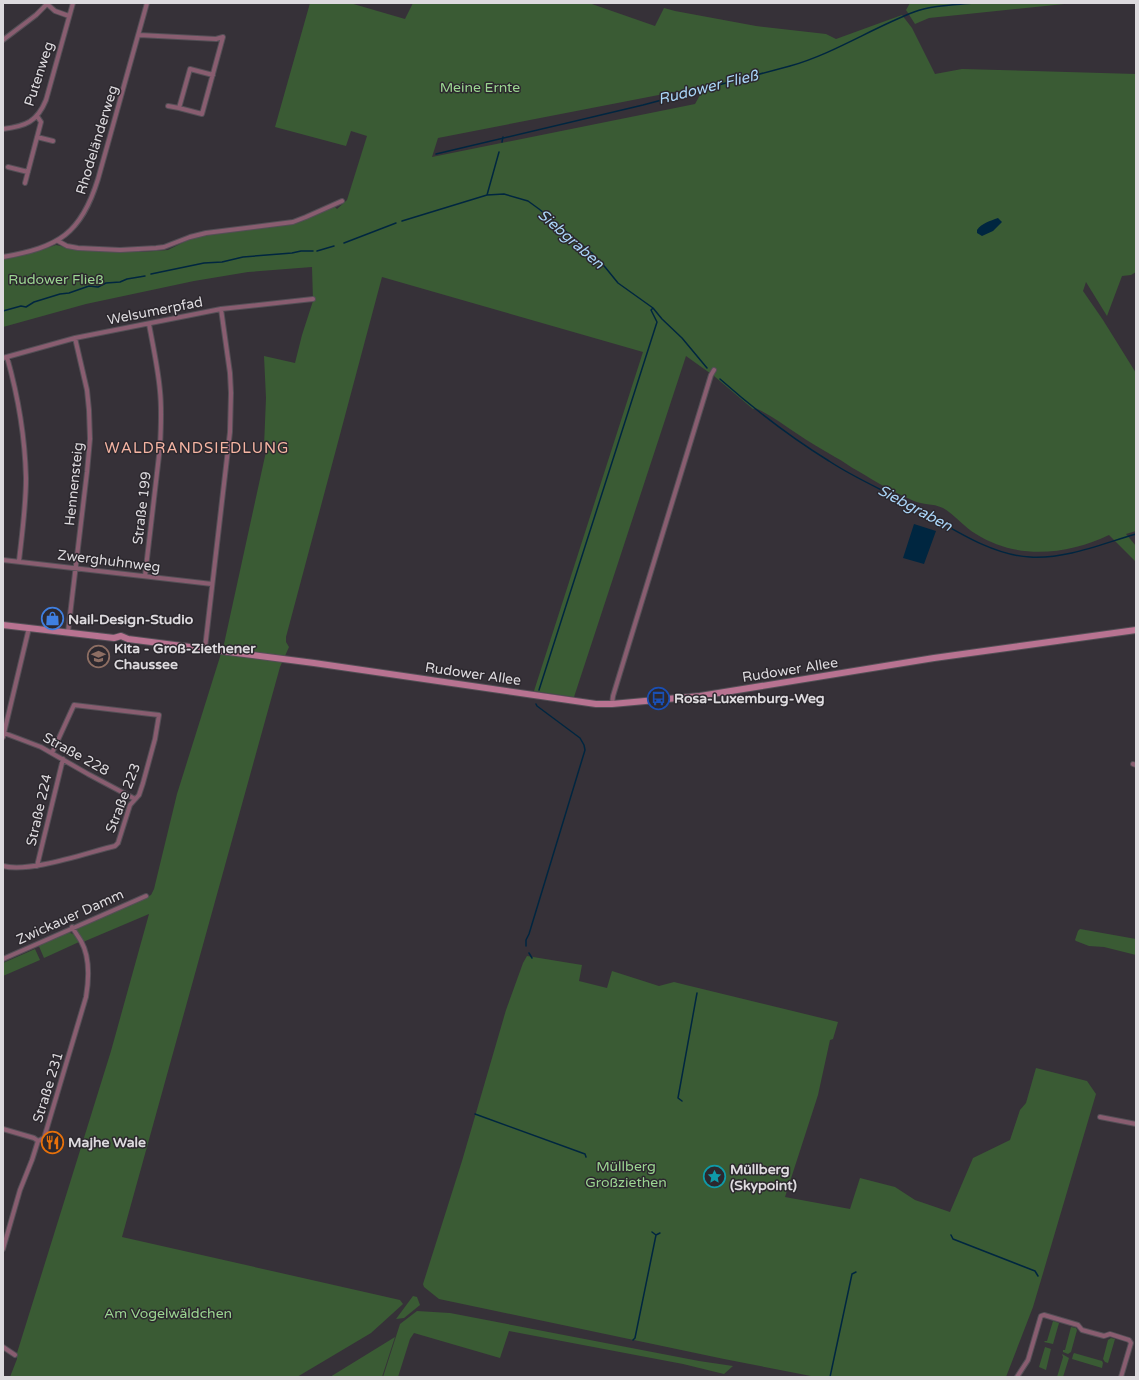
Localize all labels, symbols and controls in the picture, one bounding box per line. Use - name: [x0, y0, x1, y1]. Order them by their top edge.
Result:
- street label: Putenweg: [21, 39, 57, 109]
- water label: Rudower Fließ: [656, 66, 761, 108]
- park label: Meine Ernte: [440, 79, 520, 96]
- street label: Rhodeländerweg: [72, 83, 122, 197]
- water label: Siebgraben: [534, 205, 608, 273]
- park label: Rudower Fließ: [8, 271, 104, 288]
- street label: Welsumerpfad: [106, 293, 204, 329]
- district label: WALDRANDSIEDLUNG: [105, 439, 289, 457]
- street label: Hennensteig: [61, 441, 87, 527]
- street label: Straße 199: [129, 471, 155, 545]
- water label: Siebgraben: [875, 481, 956, 535]
- street label: Zwerghuhnweg: [57, 546, 161, 576]
- shop icon: Nail-Design-Studio: [40, 606, 66, 632]
- place label: Nail-Design-Studio: [68, 611, 194, 628]
- place label: Kita - Groß-Ziethener Chaussee: [114, 640, 256, 673]
- school or university icon: Kita - Groß-Ziethener Chaussee: [86, 643, 112, 669]
- street label: Rudower Allee: [741, 654, 839, 686]
- street label: Rudower Allee: [424, 659, 522, 689]
- bus stop icon: Rosa-Luxemburg-Weg: [645, 685, 671, 711]
- place label: Rosa-Luxemburg-Weg: [674, 690, 825, 707]
- street label: Straße 228: [40, 729, 112, 779]
- street label: Straße 223: [102, 761, 144, 835]
- street label: Straße 224: [22, 772, 56, 848]
- street label: Zwickauer Damm: [14, 886, 126, 948]
- street label: Straße 231: [29, 1049, 67, 1125]
- restaurant icon: Majhe Wale: [40, 1129, 66, 1155]
- place label: Majhe Wale: [68, 1134, 146, 1151]
- park label: Müllberg Großziethen: [585, 1158, 667, 1191]
- place label: Müllberg (Skypoint): [730, 1161, 797, 1194]
- place icon: Müllberg (Skypoint): [702, 1164, 728, 1190]
- park label: Am Vogelwäldchen: [104, 1305, 232, 1322]

